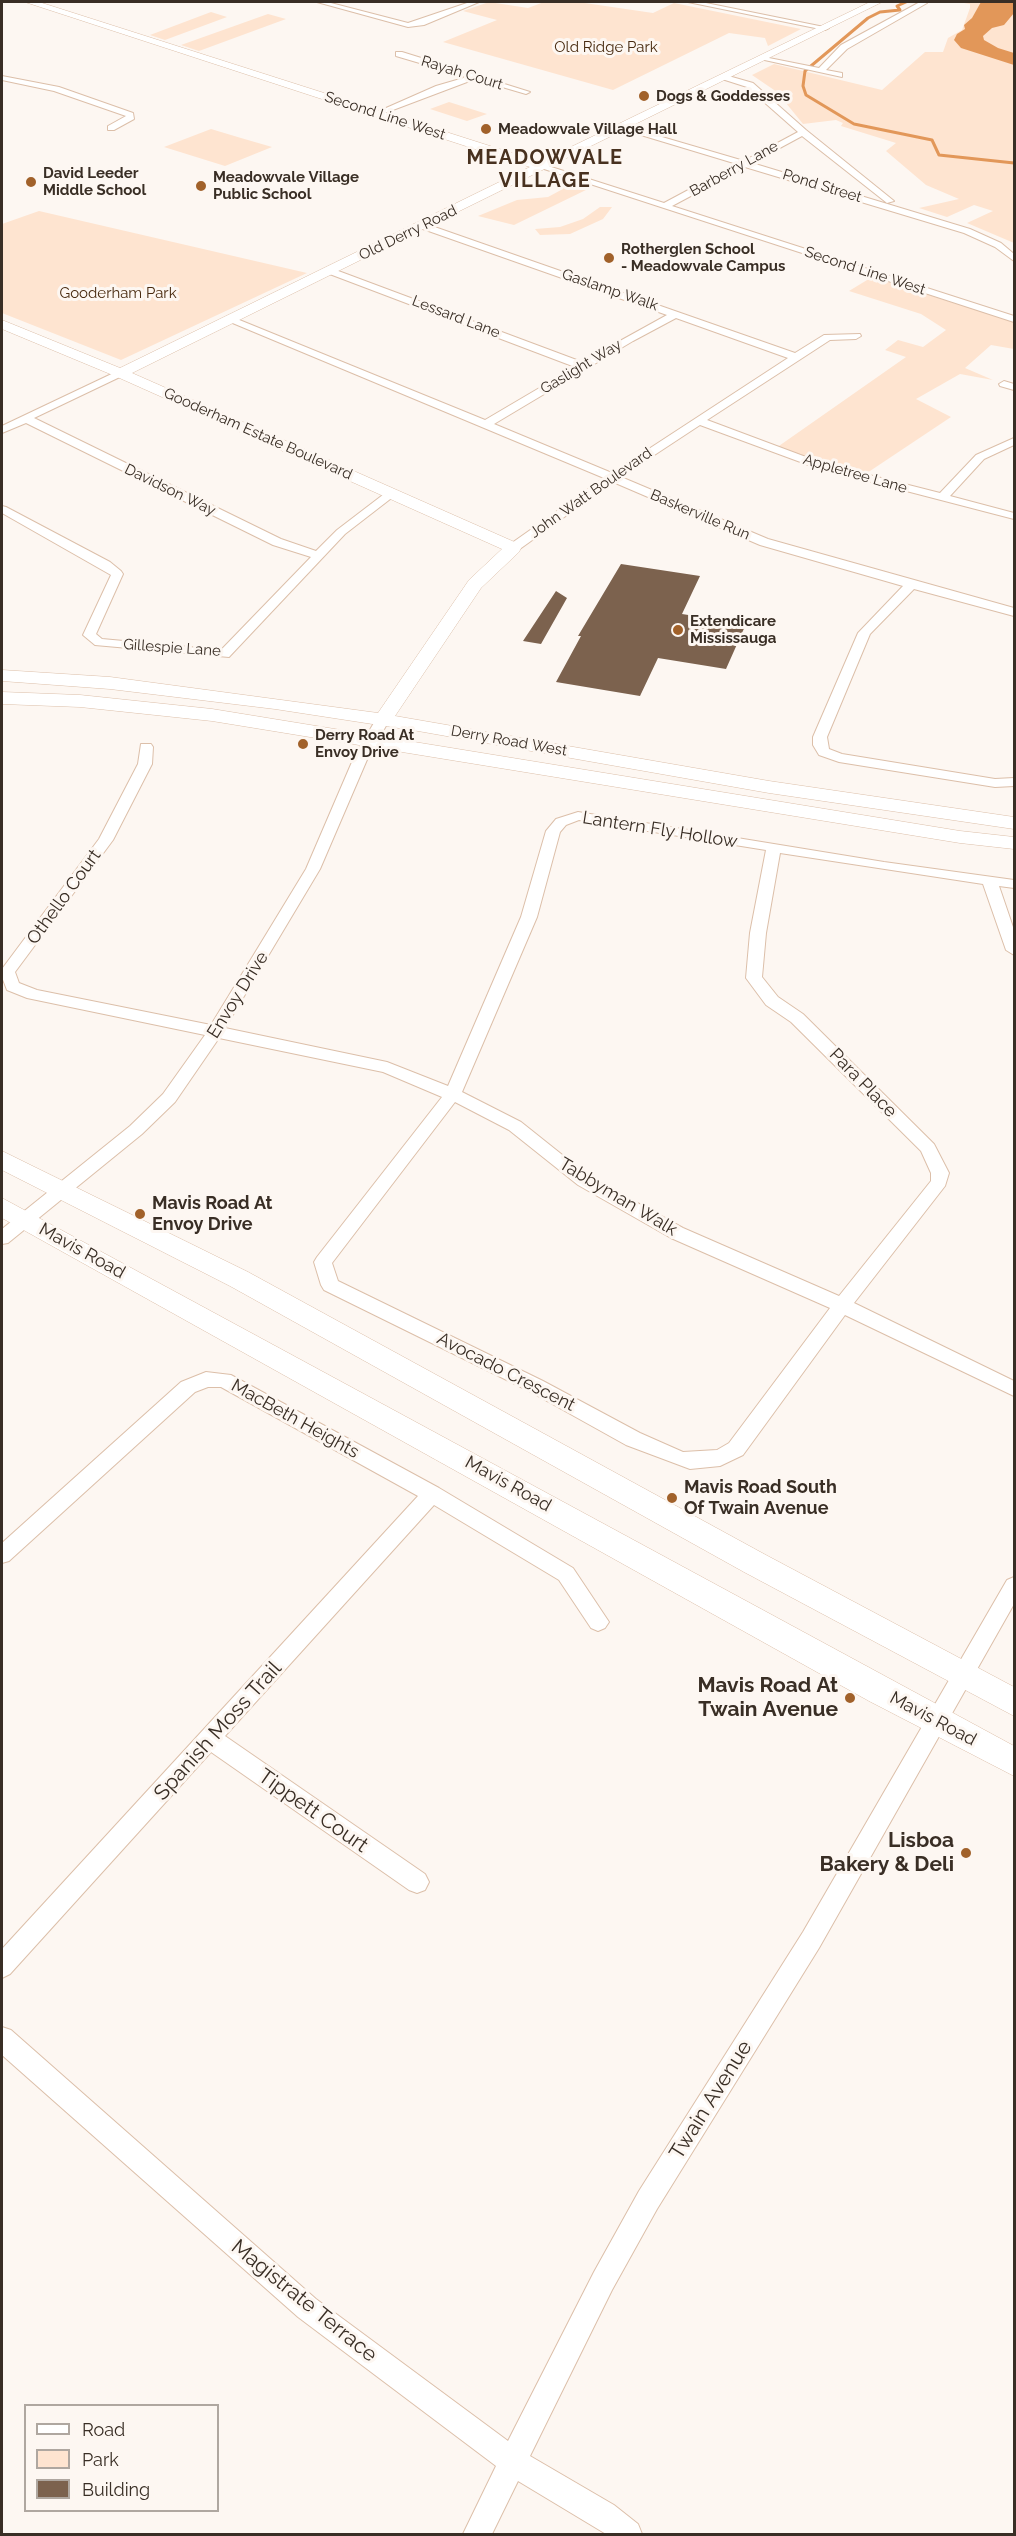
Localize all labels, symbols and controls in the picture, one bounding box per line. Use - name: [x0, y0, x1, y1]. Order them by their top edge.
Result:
- park label: Old Ridge Park: [554, 38, 658, 56]
- street label: Rayah Court: [419, 52, 505, 94]
- place label: Dogs & Goddesses: [656, 87, 790, 105]
- street label: Second Line West: [322, 88, 448, 144]
- marker: Dogs & Goddesses: [637, 89, 651, 103]
- place label: Meadowvale Village Hall: [498, 120, 677, 138]
- marker: Meadowvale Village Hall: [479, 122, 493, 136]
- street label: Barberry Lane: [687, 137, 781, 201]
- district label: MEADOWVALE VILLAGE: [466, 146, 624, 193]
- place label: David Leeder Middle School: [43, 164, 146, 199]
- street label: Pond Street: [780, 165, 864, 207]
- place label: Meadowvale Village Public School: [213, 168, 359, 203]
- marker: David Leeder Middle School: [24, 175, 38, 189]
- marker: Meadowvale Village Public School: [194, 179, 208, 193]
- street label: Old Derry Road: [356, 202, 460, 264]
- place label: Rotherglen School - Meadowvale Campus: [621, 240, 785, 275]
- street label: Second Line West: [802, 243, 928, 299]
- marker: Rotherglen School - Meadowvale Campus: [602, 251, 616, 265]
- street label: Gaslamp Walk: [560, 265, 660, 315]
- park label: Gooderham Park: [59, 284, 177, 302]
- street label: Lessard Lane: [409, 292, 503, 342]
- street label: Gaslight Way: [537, 336, 625, 398]
- street label: Gooderham Estate Boulevard: [161, 384, 355, 484]
- street label: John Watt Boulevard: [526, 444, 656, 542]
- street label: Appletree Lane: [801, 451, 909, 497]
- street label: Davidson Way: [122, 460, 218, 520]
- street label: Baskerville Run: [648, 486, 752, 544]
- place label: Extendicare Mississauga: [690, 612, 776, 647]
- marker: Extendicare Mississauga: [671, 623, 685, 637]
- street label: Gillespie Lane: [123, 636, 221, 660]
- street label: Derry Road West: [450, 722, 568, 760]
- place label: Derry Road At Envoy Drive: [315, 726, 414, 761]
- marker: Derry Road At Envoy Drive: [296, 737, 310, 751]
- street label: Lantern Fly Hollow: [581, 807, 739, 853]
- street label: Othello Court: [22, 845, 106, 949]
- street label: Envoy Drive: [203, 948, 273, 1042]
- street label: Para Place: [825, 1044, 901, 1122]
- street label: Tabbyman Walk: [555, 1153, 681, 1241]
- place label: Mavis Road At Envoy Drive: [152, 1193, 272, 1236]
- marker: Mavis Road At Envoy Drive: [133, 1207, 147, 1221]
- street label: Mavis Road: [35, 1218, 129, 1284]
- street label: Avocado Crescent: [433, 1328, 579, 1416]
- street label: MacBeth Heights: [227, 1375, 363, 1463]
- street label: Mavis Road: [461, 1451, 555, 1517]
- place label: Mavis Road South Of Twain Avenue: [684, 1477, 837, 1520]
- marker: Mavis Road South Of Twain Avenue: [665, 1491, 679, 1505]
- street label: Spanish Moss Trail: [149, 1656, 287, 1806]
- place label: Mavis Road At Twain Avenue: [697, 1673, 838, 1723]
- street label: Mavis Road: [886, 1687, 980, 1751]
- marker: Mavis Road At Twain Avenue: [843, 1691, 857, 1705]
- street label: Tippett Court: [253, 1764, 373, 1858]
- place label: Lisboa Bakery & Deli: [820, 1828, 954, 1878]
- marker: Lisboa Bakery & Deli: [959, 1846, 973, 1860]
- street label: Twain Avenue: [664, 2036, 758, 2164]
- street label: Magistrate Terrace: [226, 2234, 382, 2368]
- legend: [24, 2404, 219, 2512]
- text: Road: [82, 2419, 125, 2440]
- text: Park: [82, 2449, 119, 2470]
- text: Building: [82, 2479, 150, 2500]

